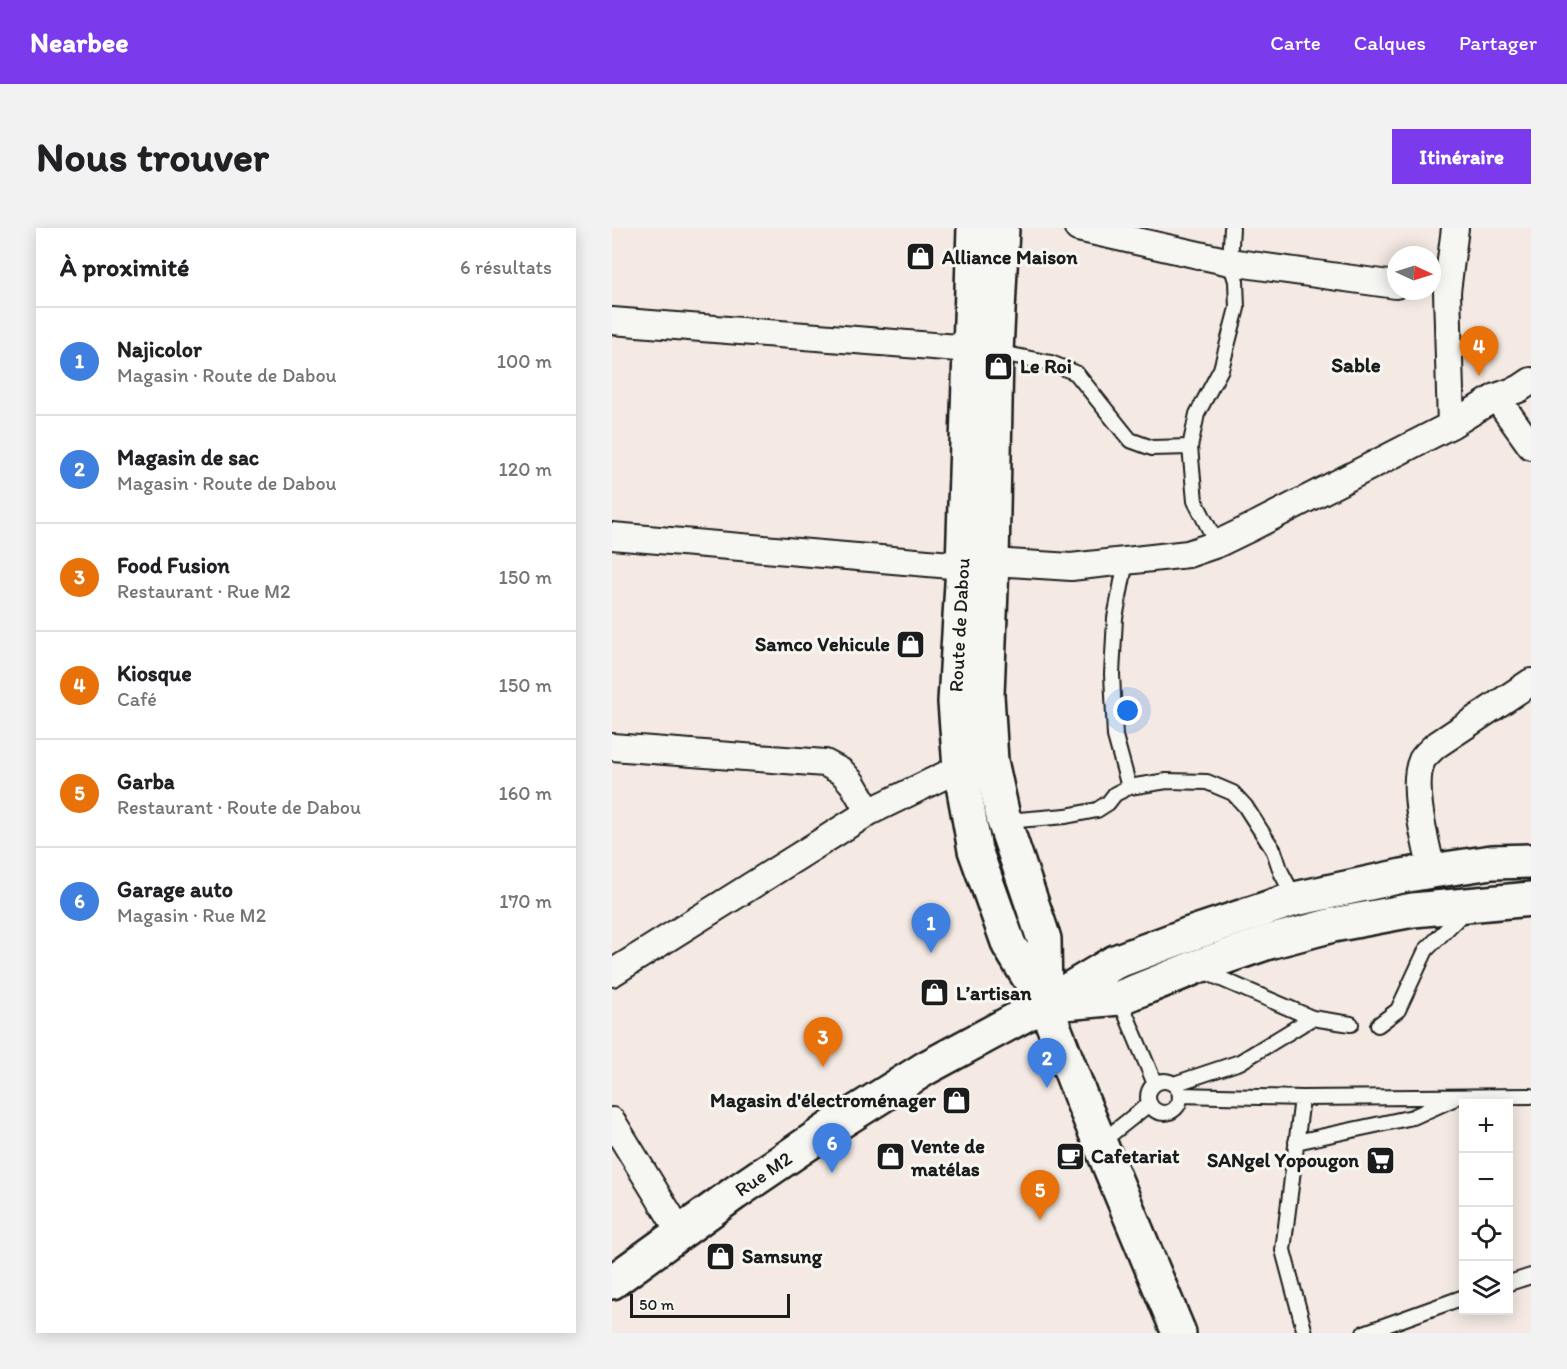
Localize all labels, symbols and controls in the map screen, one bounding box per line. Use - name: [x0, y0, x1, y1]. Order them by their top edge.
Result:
- text: Nearbee: [30, 25, 129, 59]
- text: Carte: [1270, 30, 1321, 55]
- text: Calques: [1354, 30, 1426, 55]
- text: Partager: [1459, 30, 1537, 55]
- button: Itinéraire: [1392, 129, 1531, 184]
- text: Nous trouver: [36, 131, 269, 182]
- shop icon: Alliance Maison: [905, 241, 937, 273]
- place label: Alliance Maison: [941, 245, 1078, 269]
- north arrow: [1387, 246, 1441, 300]
- text: À proximité: [60, 251, 189, 283]
- text: 6 résultats: [460, 255, 552, 279]
- pin: 4: [1460, 326, 1498, 376]
- text: Najicolor: [117, 336, 202, 363]
- text: 1: [75, 349, 84, 373]
- text: 100 m: [497, 349, 552, 373]
- shop icon: Le Roi: [983, 350, 1015, 382]
- district label: Sable: [1331, 352, 1381, 377]
- place label: Le Roi: [1020, 354, 1072, 378]
- text: Magasin · Route de Dabou: [117, 363, 337, 387]
- text: Magasin de sac: [117, 444, 259, 471]
- text: 2: [74, 457, 85, 481]
- text: 120 m: [499, 457, 552, 481]
- text: Magasin · Route de Dabou: [117, 471, 337, 495]
- text: Food Fusion: [117, 552, 230, 579]
- street label: Route de Dabou: [944, 557, 974, 693]
- text: 3: [74, 565, 85, 589]
- text: 150 m: [499, 565, 552, 589]
- text: Restaurant · Rue M2: [117, 579, 291, 603]
- shop icon: Samco Vehicule: [895, 628, 927, 660]
- place label: Samco Vehicule: [755, 632, 890, 656]
- text: Kiosque: [117, 660, 192, 687]
- text: 4: [73, 673, 86, 697]
- text: 150 m: [499, 673, 552, 697]
- text: Café: [117, 687, 157, 711]
- your location: [1113, 696, 1142, 725]
- text: Garba: [117, 768, 175, 795]
- text: 5: [74, 781, 85, 805]
- text: 160 m: [499, 781, 552, 805]
- text: Restaurant · Route de Dabou: [117, 795, 361, 819]
- text: Garage auto: [117, 876, 233, 903]
- text: 6: [74, 889, 85, 913]
- text: 170 m: [499, 889, 552, 913]
- text: Magasin · Rue M2: [117, 903, 266, 927]
- pin: 1: [912, 904, 950, 953]
- shop icon: L’artisan: [919, 977, 951, 1009]
- place label: L’artisan: [956, 981, 1032, 1005]
- pin: 3: [804, 1018, 842, 1067]
- pin: 2: [1028, 1038, 1066, 1088]
- shop icon: Magasin d'électroménager: [941, 1084, 973, 1116]
- place label: Magasin d'électroménager: [710, 1088, 937, 1113]
- map controls: [1459, 1099, 1513, 1315]
- button: +: [1459, 1099, 1513, 1153]
- pin: 6: [812, 1124, 852, 1173]
- place label: Vente de matélas: [910, 1134, 985, 1181]
- cafe icon: Cafetariat: [1054, 1140, 1086, 1172]
- shop icon: Vente de matélas: [874, 1141, 906, 1173]
- place label: Cafetariat: [1091, 1144, 1180, 1168]
- supermarket icon: SANgel Yopougon: [1364, 1144, 1396, 1176]
- street label: Rue M2: [730, 1146, 797, 1202]
- place label: SANgel Yopougon: [1207, 1148, 1359, 1173]
- button: −: [1459, 1153, 1513, 1207]
- pin: 5: [1020, 1170, 1060, 1220]
- button: locate: [1459, 1207, 1513, 1261]
- shop icon: Samsung: [705, 1240, 737, 1272]
- place label: Samsung: [742, 1244, 823, 1269]
- button: layers: [1459, 1261, 1513, 1315]
- scale bar: [630, 1291, 790, 1318]
- text: 50 m: [639, 1295, 674, 1314]

